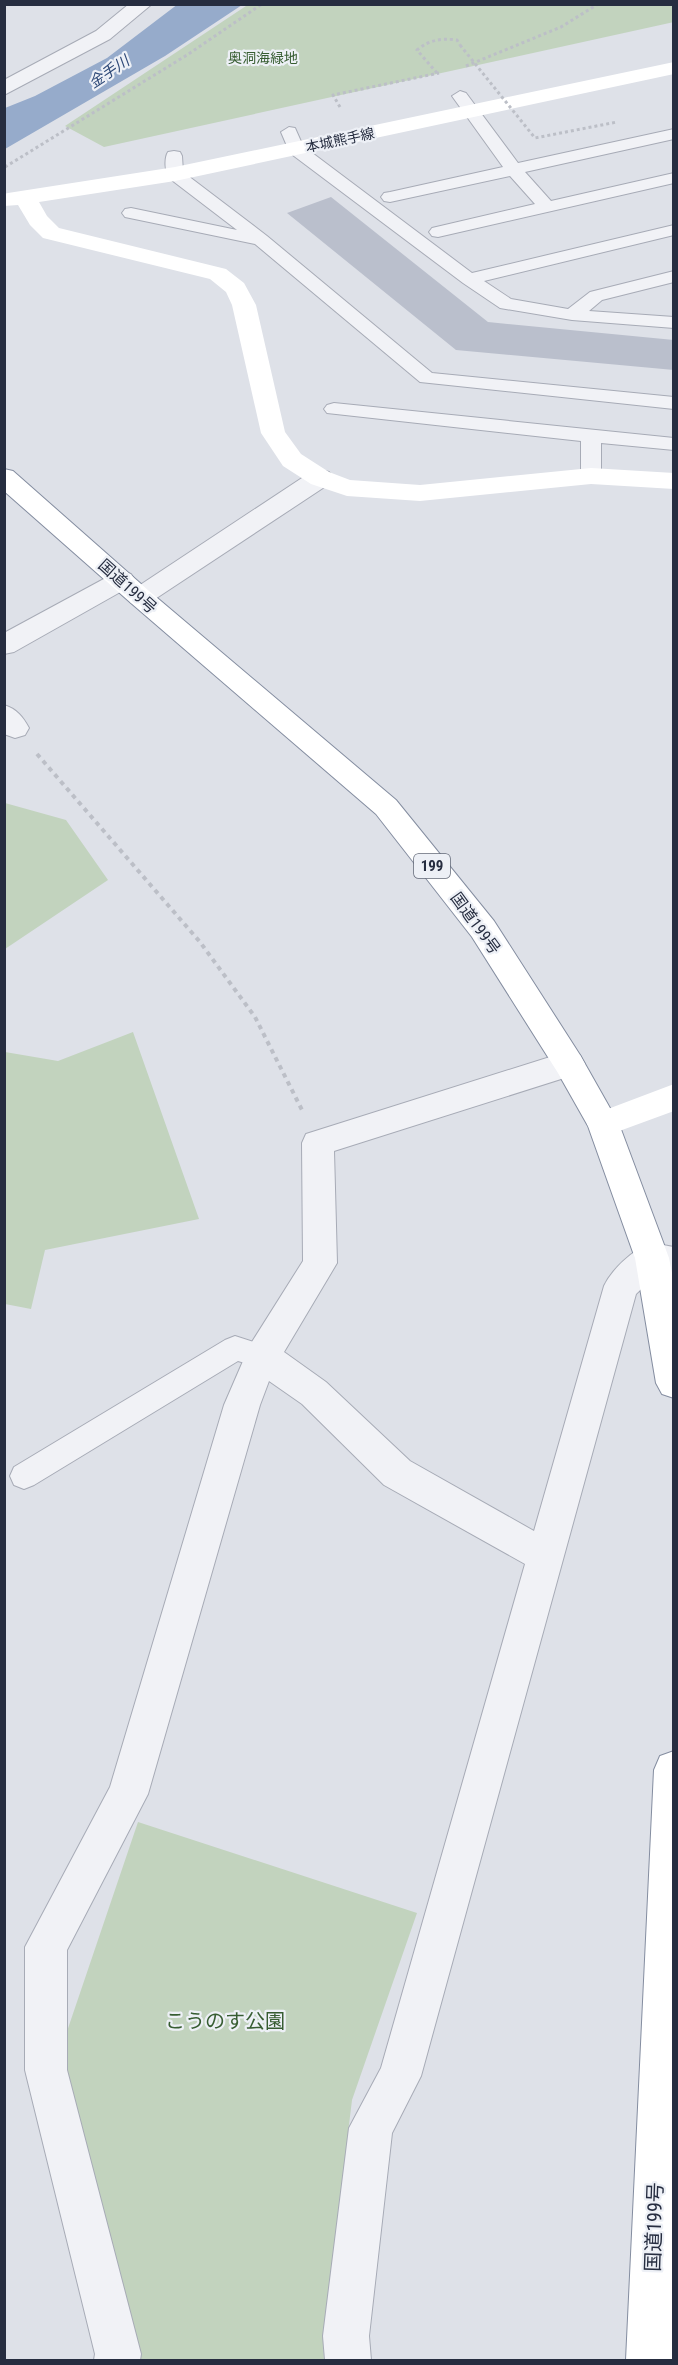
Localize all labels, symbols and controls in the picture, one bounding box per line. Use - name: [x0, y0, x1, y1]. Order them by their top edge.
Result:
- park label: 奥洞海緑地: [228, 50, 298, 66]
- water label: 金手川: [85, 51, 134, 92]
- street label: 本城熊手線: [304, 125, 376, 155]
- street label: 国道199号: [95, 555, 161, 617]
- road number: 199: [414, 854, 450, 878]
- street label: 国道199号: [447, 889, 504, 958]
- park label: こうのす公園: [165, 2009, 285, 2033]
- street label: 国道199号: [640, 2182, 668, 2272]

